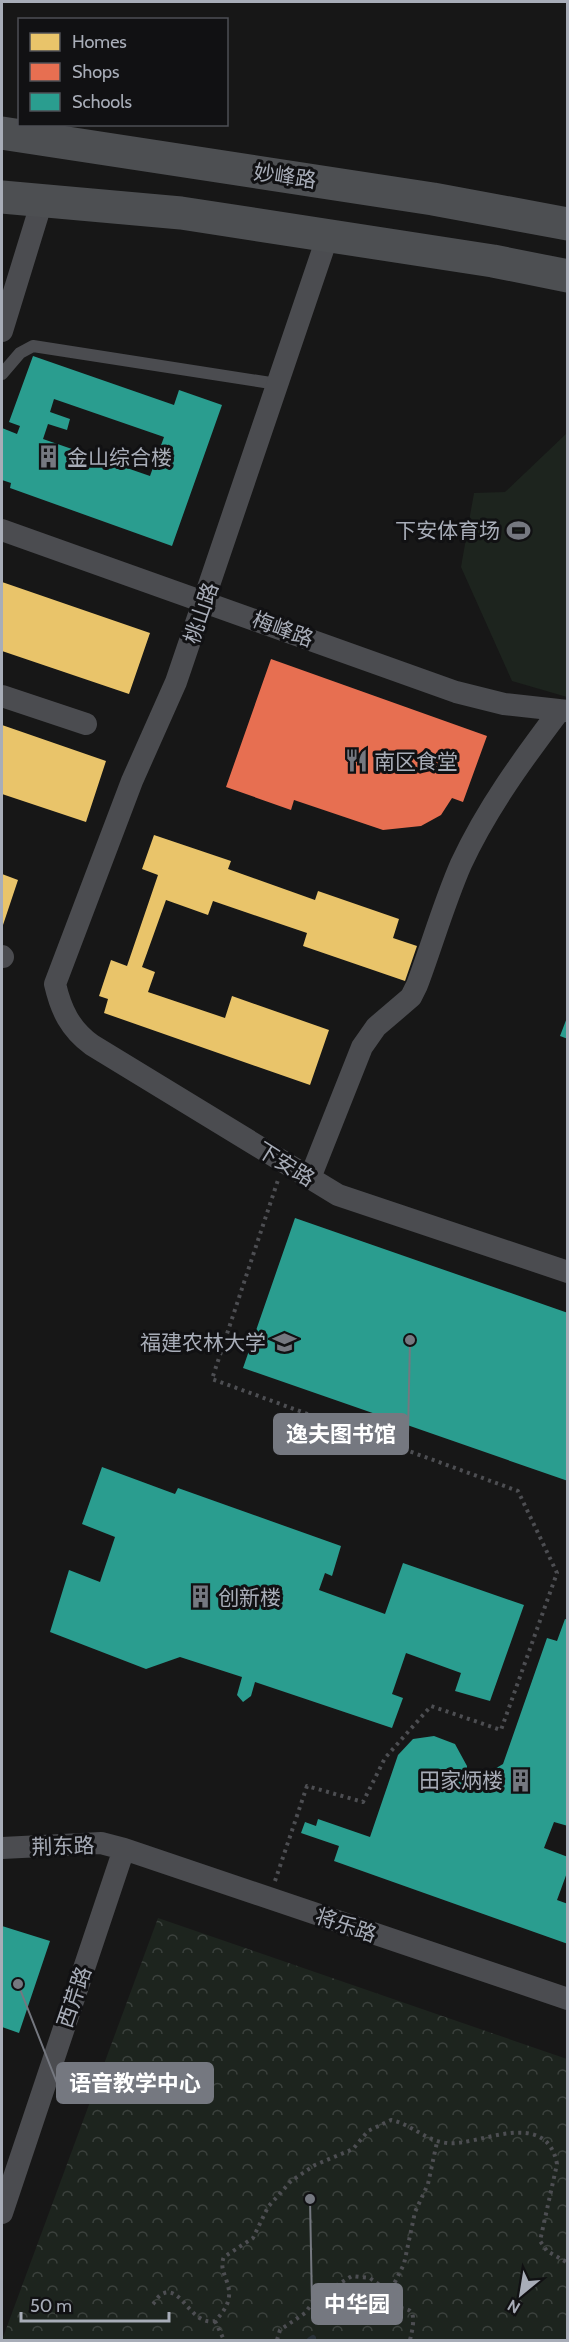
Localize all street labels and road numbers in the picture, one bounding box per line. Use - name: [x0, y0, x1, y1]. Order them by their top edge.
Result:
- street label: 妙峰路: [252, 159, 318, 193]
- street label: 桃山路: [179, 579, 223, 647]
- street label: 梅峰路: [249, 606, 317, 652]
- street label: 下安路: [253, 1137, 319, 1191]
- street label: 荆东路: [31, 1832, 95, 1860]
- street label: 将乐路: [312, 1903, 380, 1947]
- street label: 西芹路: [52, 1963, 96, 2031]

